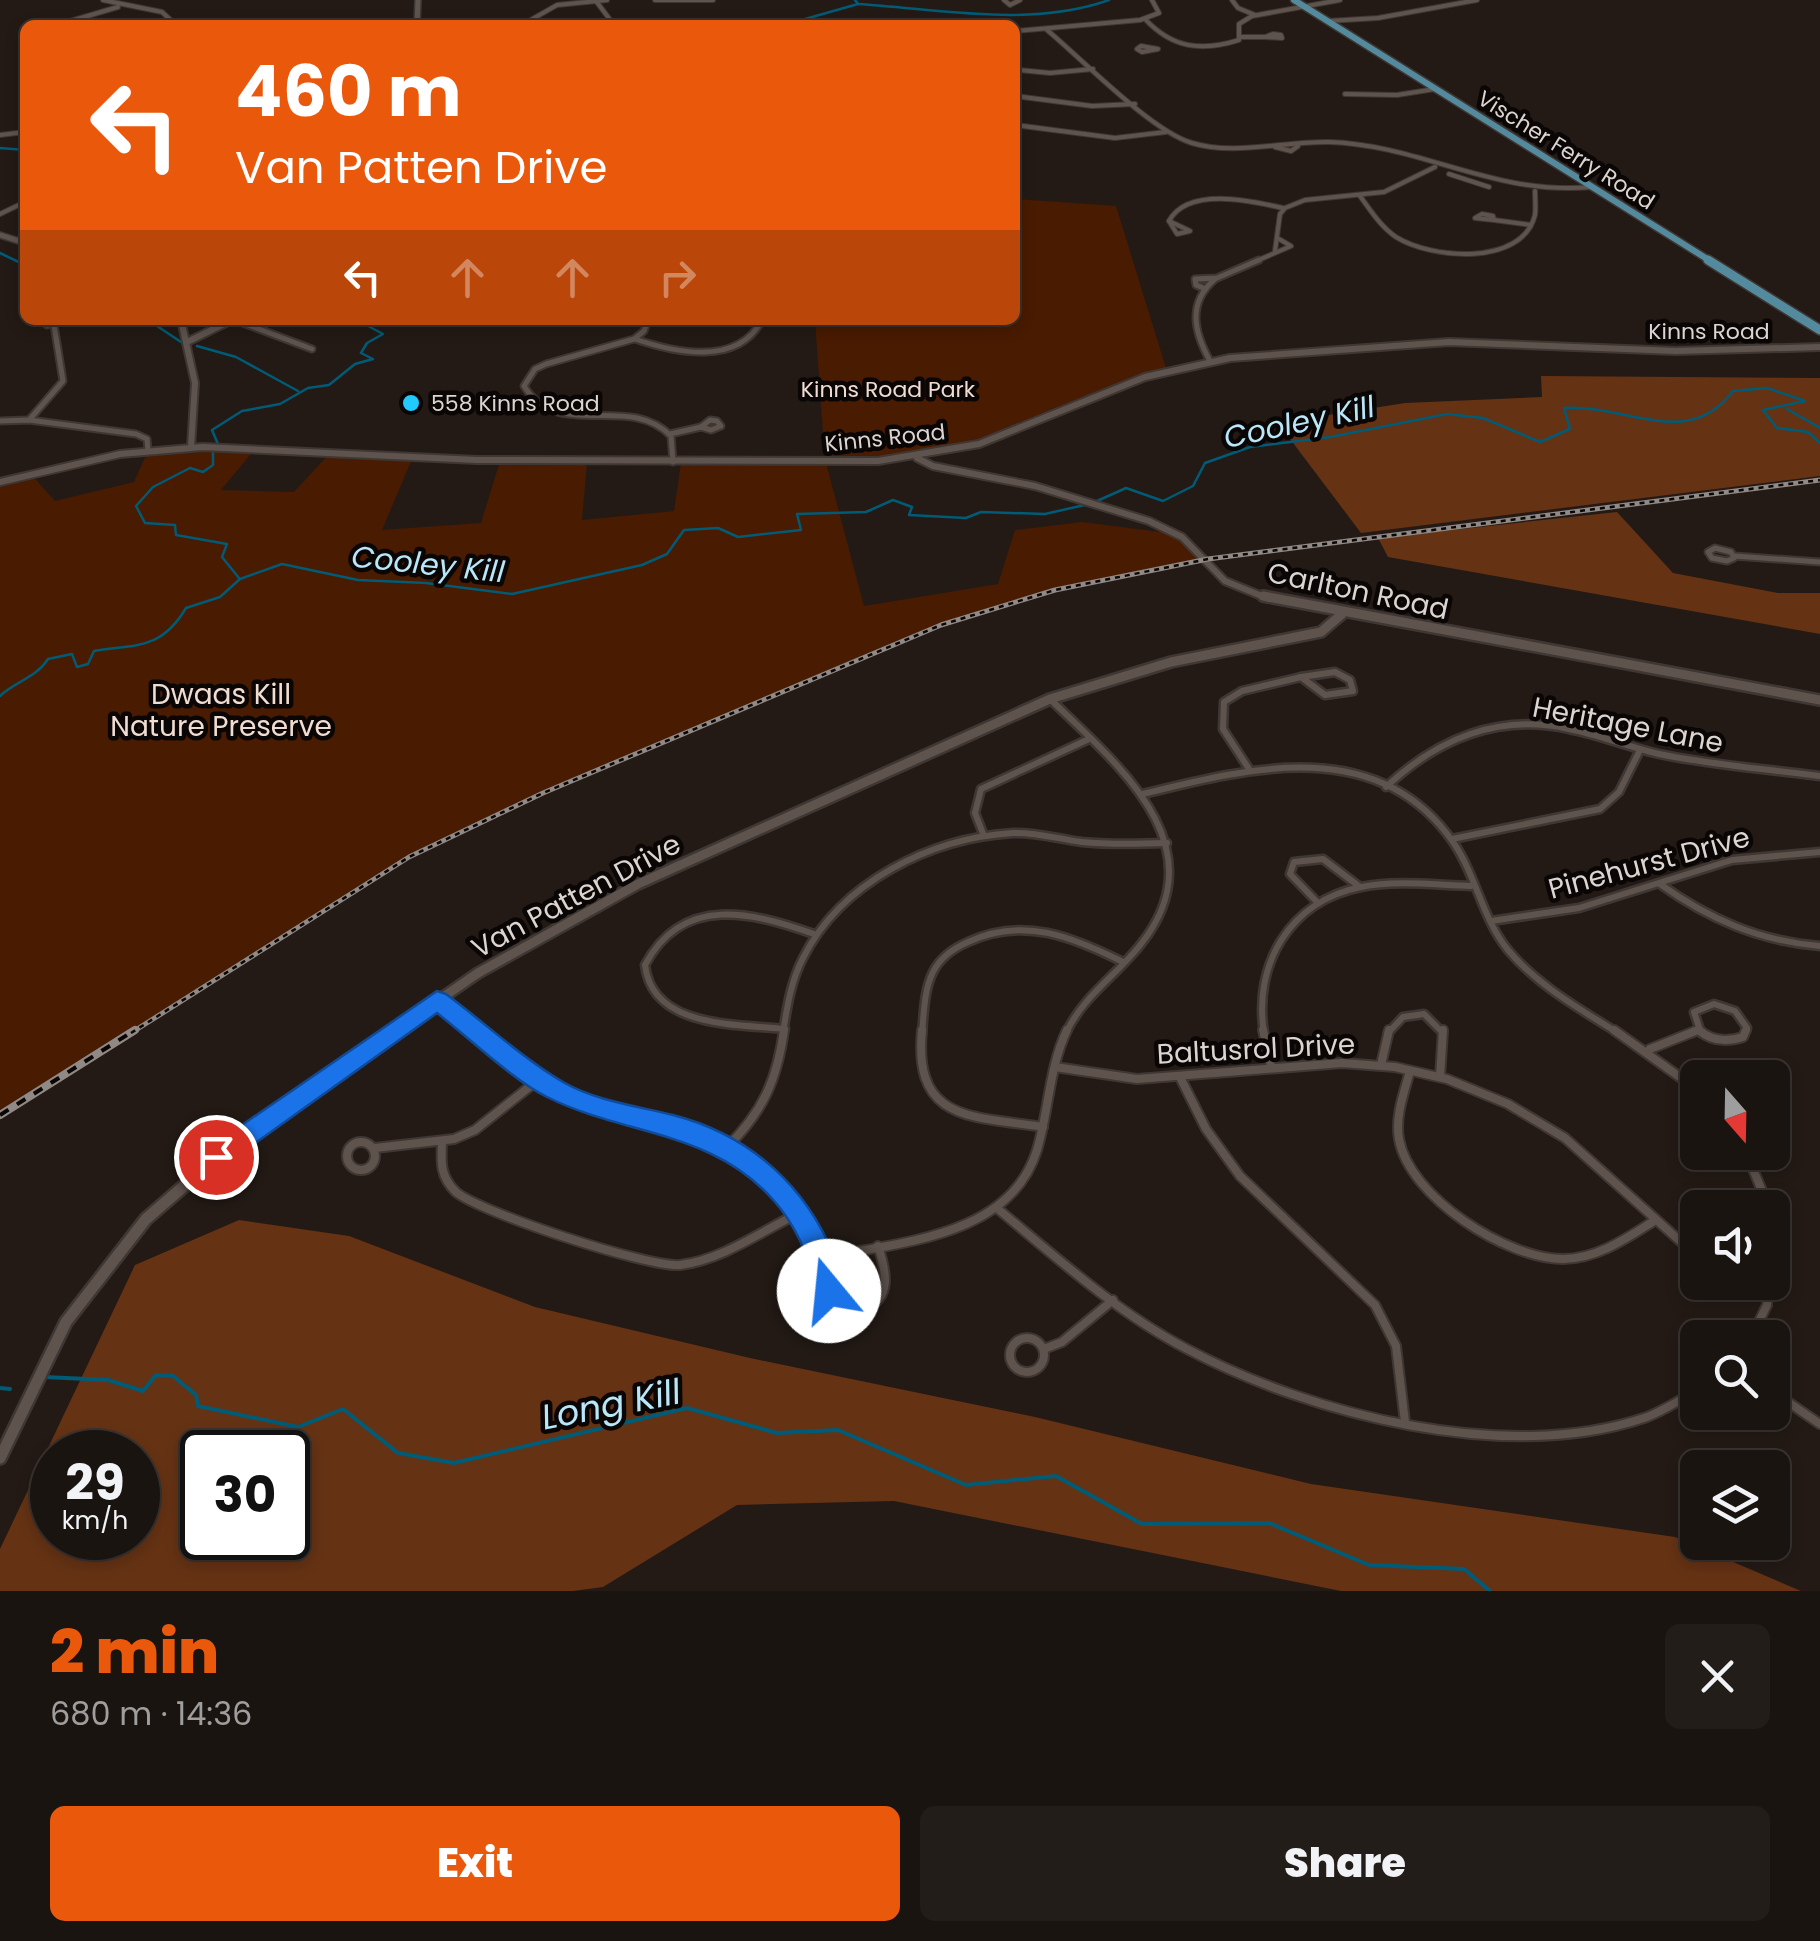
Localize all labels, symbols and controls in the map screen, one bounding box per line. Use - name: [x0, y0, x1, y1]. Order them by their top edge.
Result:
- text: 460 m: [235, 42, 462, 141]
- icon: left: [70, 60, 200, 190]
- street label: Vischer Ferry Road: [1471, 83, 1661, 217]
- text: Van Patten Drive: [235, 136, 607, 199]
- icon: left: [335, 250, 390, 305]
- icon: ahead: [440, 250, 495, 305]
- icon: ahead: [545, 250, 600, 305]
- icon: right: [650, 250, 705, 305]
- street label: Kinns Road: [1648, 316, 1770, 347]
- park label: Kinns Road Park: [801, 374, 976, 405]
- water label: Cooley Kill: [1219, 385, 1379, 459]
- place label: 558 Kinns Road: [431, 388, 600, 419]
- marker: 558 Kinns Road: [400, 392, 422, 414]
- street label: Kinns Road: [823, 416, 947, 460]
- water label: Cooley Kill: [349, 535, 507, 593]
- street label: Carlton Road: [1264, 553, 1452, 629]
- park label: Dwaas Kill Nature Preserve: [110, 675, 332, 746]
- street label: Heritage Lane: [1529, 687, 1727, 763]
- street label: Pinehurst Drive: [1544, 817, 1754, 909]
- street label: Van Patten Drive: [465, 824, 687, 968]
- street label: Baltusrol Drive: [1156, 1024, 1356, 1074]
- north arrow: [1680, 1060, 1790, 1170]
- map controls: [1680, 1060, 1790, 1560]
- pin: [174, 1115, 259, 1200]
- icon: arrive: [189, 1130, 244, 1185]
- button: sound: [1680, 1190, 1790, 1300]
- position arrow: [777, 1239, 881, 1343]
- button: search: [1680, 1320, 1790, 1430]
- water label: Long Kill: [537, 1366, 685, 1441]
- speed limit sign: 30: [180, 1430, 310, 1560]
- text: 29: [65, 1447, 125, 1518]
- button: layers: [1680, 1450, 1790, 1560]
- text: km/h: [62, 1503, 128, 1538]
- text: 2 min: [50, 1610, 219, 1694]
- button: close: [1665, 1624, 1770, 1729]
- text: 680 m · 14:36: [50, 1691, 252, 1736]
- button: Exit: [50, 1806, 900, 1921]
- button: Share: [920, 1806, 1770, 1921]

